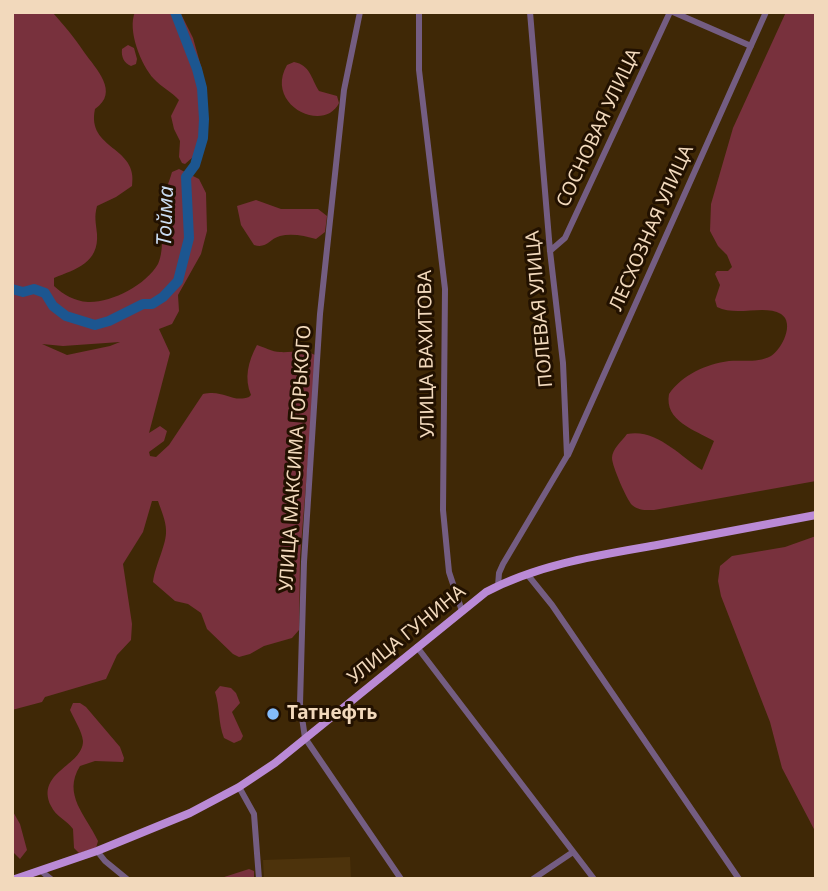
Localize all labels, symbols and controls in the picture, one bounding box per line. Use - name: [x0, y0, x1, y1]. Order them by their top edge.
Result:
- street label: СОСНОВАЯ УЛИЦА: [552, 45, 646, 211]
- street label: ЛЕСХОЗНАЯ УЛИЦА: [605, 142, 699, 314]
- water label: Тойма: [152, 185, 180, 247]
- street label: ПОЛЕВАЯ УЛИЦА: [522, 230, 558, 388]
- street label: УЛИЦА ВАХИТОВА: [414, 270, 440, 438]
- street label: УЛИЦА МАКСИМА ГОРЬКОГО: [275, 324, 317, 592]
- street label: УЛИЦА ГУНИНА: [344, 581, 470, 689]
- place label: Татнефть: [287, 703, 378, 725]
- marker: Татнефть: [265, 706, 281, 722]

